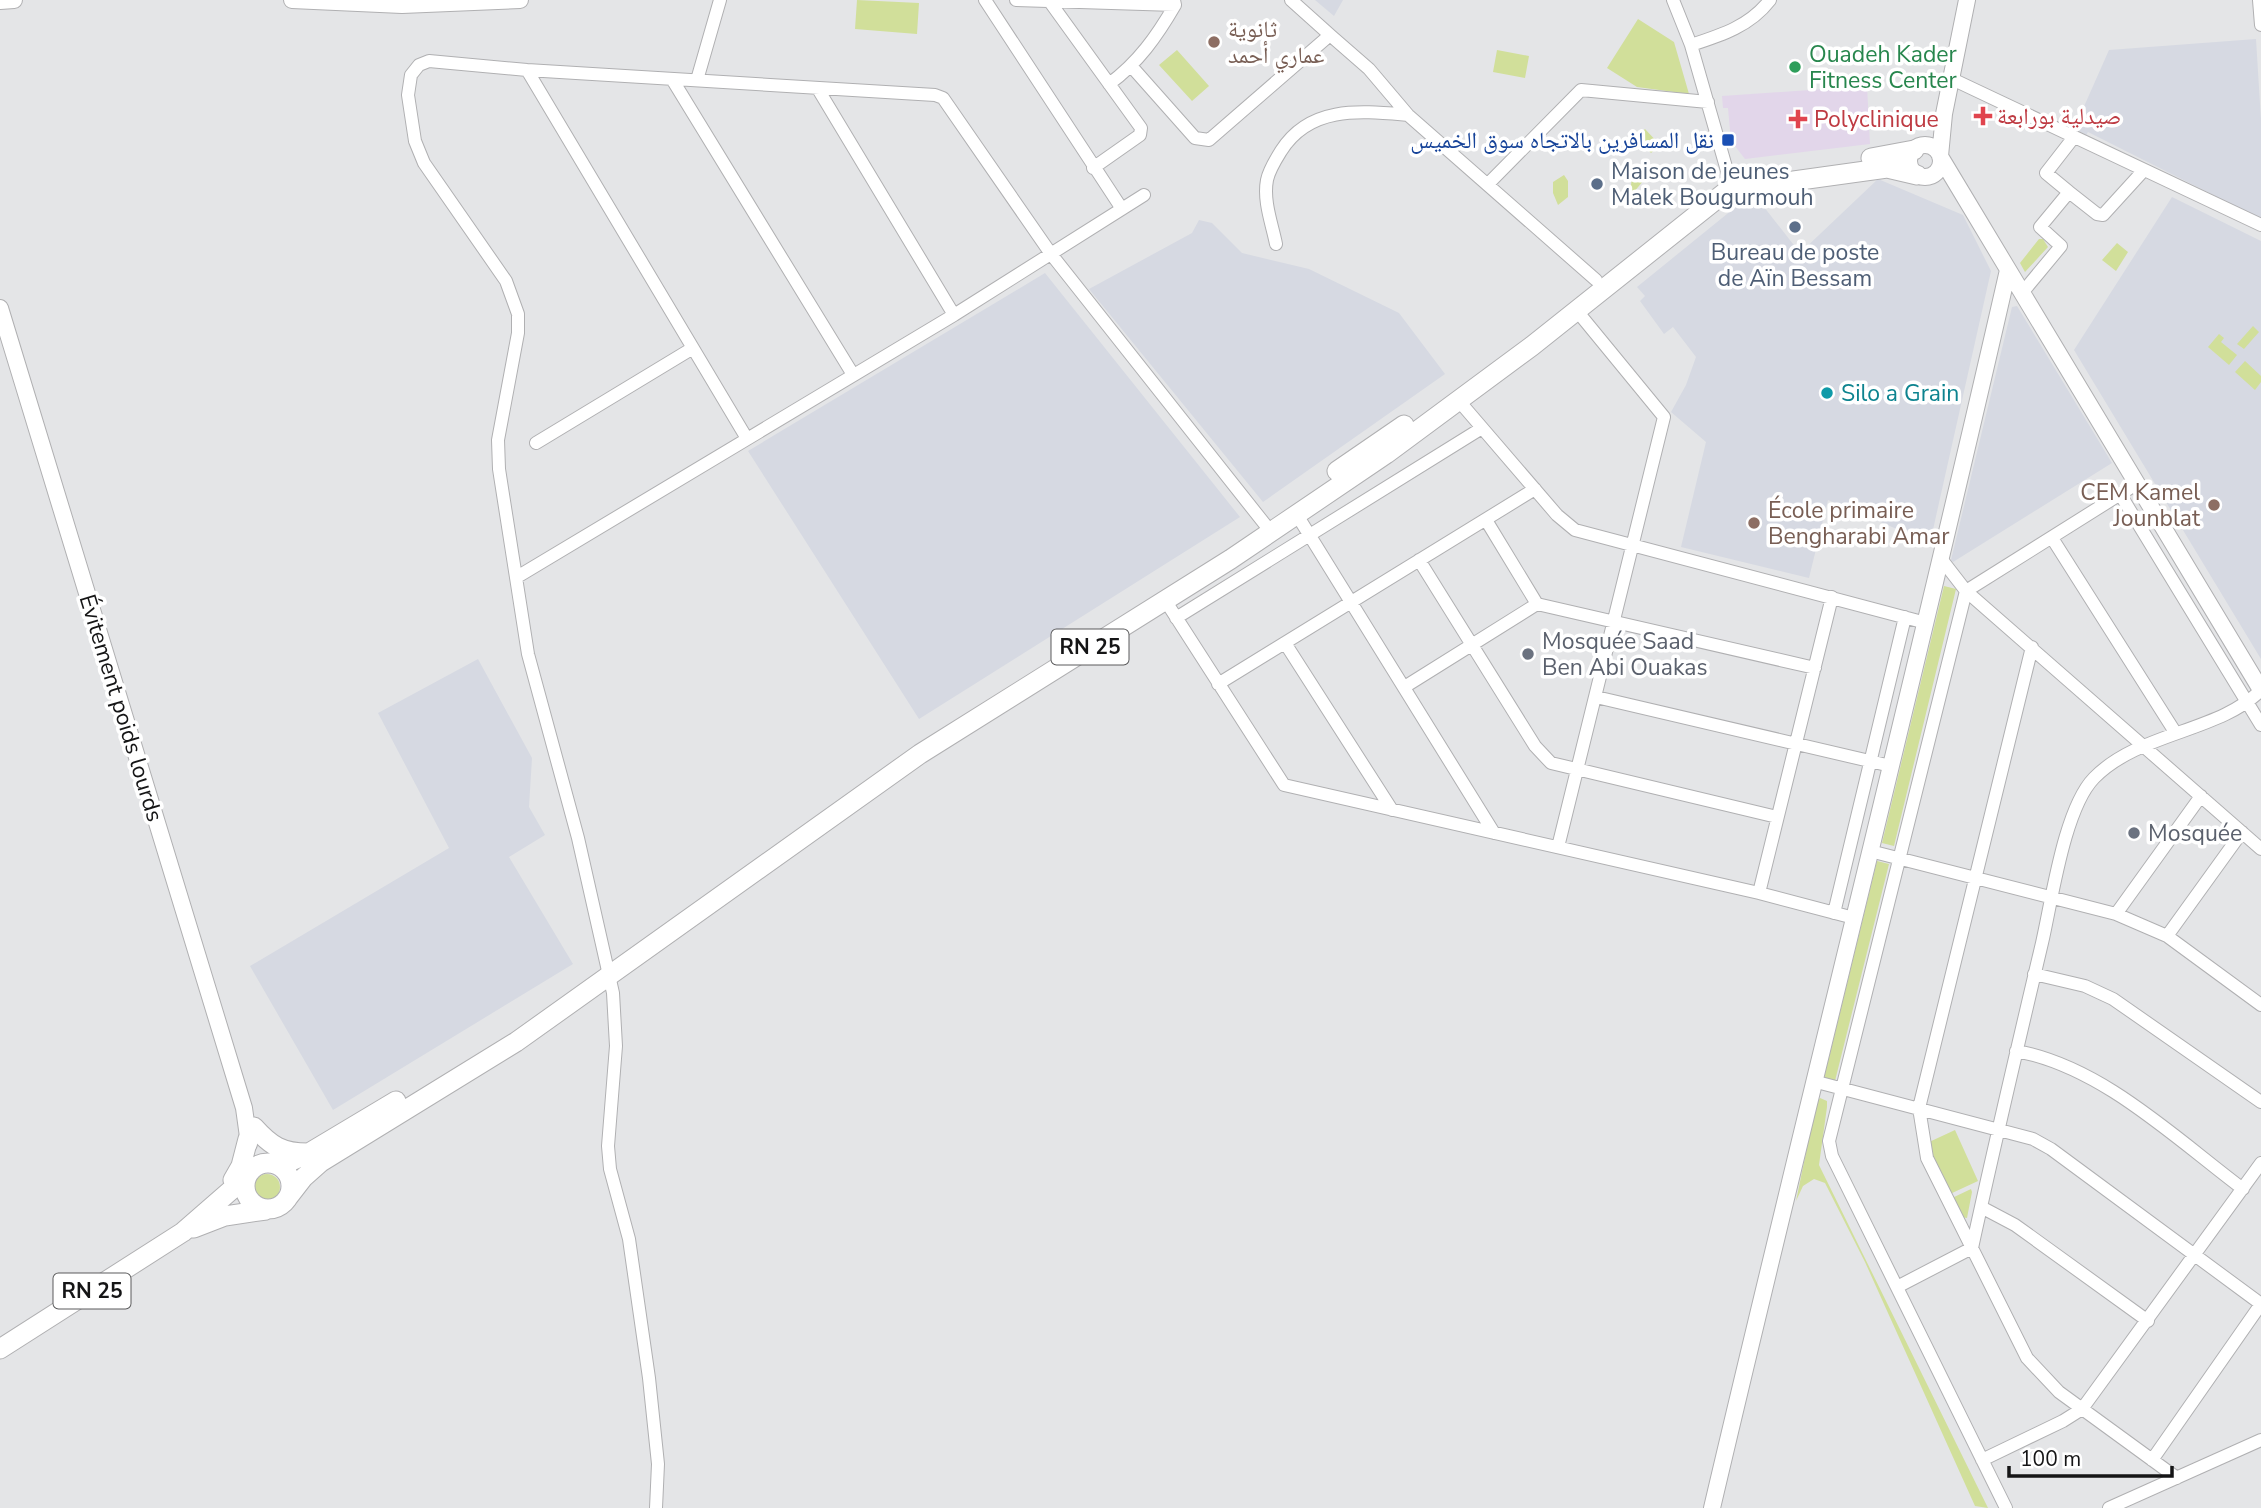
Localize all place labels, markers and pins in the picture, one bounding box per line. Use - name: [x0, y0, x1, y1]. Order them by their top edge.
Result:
- place label: ثانوية عماري أحمد: [1228, 14, 1325, 73]
- marker: ثانوية عماري أحمد: [1206, 34, 1222, 50]
- place label: Ouadeh Kader Fitness Center: [1809, 39, 1958, 96]
- marker: Ouadeh Kader Fitness Center: [1787, 59, 1803, 75]
- place label: صيدلية بورابعة: [1997, 101, 2121, 132]
- place label: Polyclinique: [1814, 104, 1939, 135]
- marker: صيدلية بورابعة: [1975, 108, 1991, 124]
- marker: Polyclinique: [1788, 109, 1808, 129]
- place label: نقل المسافرين بالاتجاه سوق الخميس: [1410, 125, 1714, 156]
- marker: نقل المسافرين بالاتجاه سوق الخميس: [1720, 132, 1736, 148]
- place label: Maison de jeunes Malek Bougurmouh: [1611, 156, 1814, 213]
- marker: Maison de jeunes Malek Bougurmouh: [1589, 176, 1605, 192]
- marker: Bureau de poste de Aïn Bessam: [1787, 219, 1803, 235]
- place label: Bureau de poste de Aïn Bessam: [1711, 237, 1879, 294]
- place label: Silo a Grain: [1841, 378, 1959, 409]
- marker: Silo a Grain: [1819, 385, 1835, 401]
- place label: CEM Kamel Jounblat: [2080, 477, 2201, 534]
- place label: École primaire Bengharabi Amar: [1768, 495, 1950, 552]
- marker: CEM Kamel Jounblat: [2206, 497, 2222, 513]
- marker: École primaire Bengharabi Amar: [1746, 515, 1762, 531]
- place label: Mosquée Saad Ben Abi Ouakas: [1542, 626, 1708, 683]
- marker: Mosquée Saad Ben Abi Ouakas: [1520, 646, 1536, 662]
- place label: Mosquée: [2148, 818, 2242, 849]
- marker: Mosquée: [2126, 825, 2142, 841]

